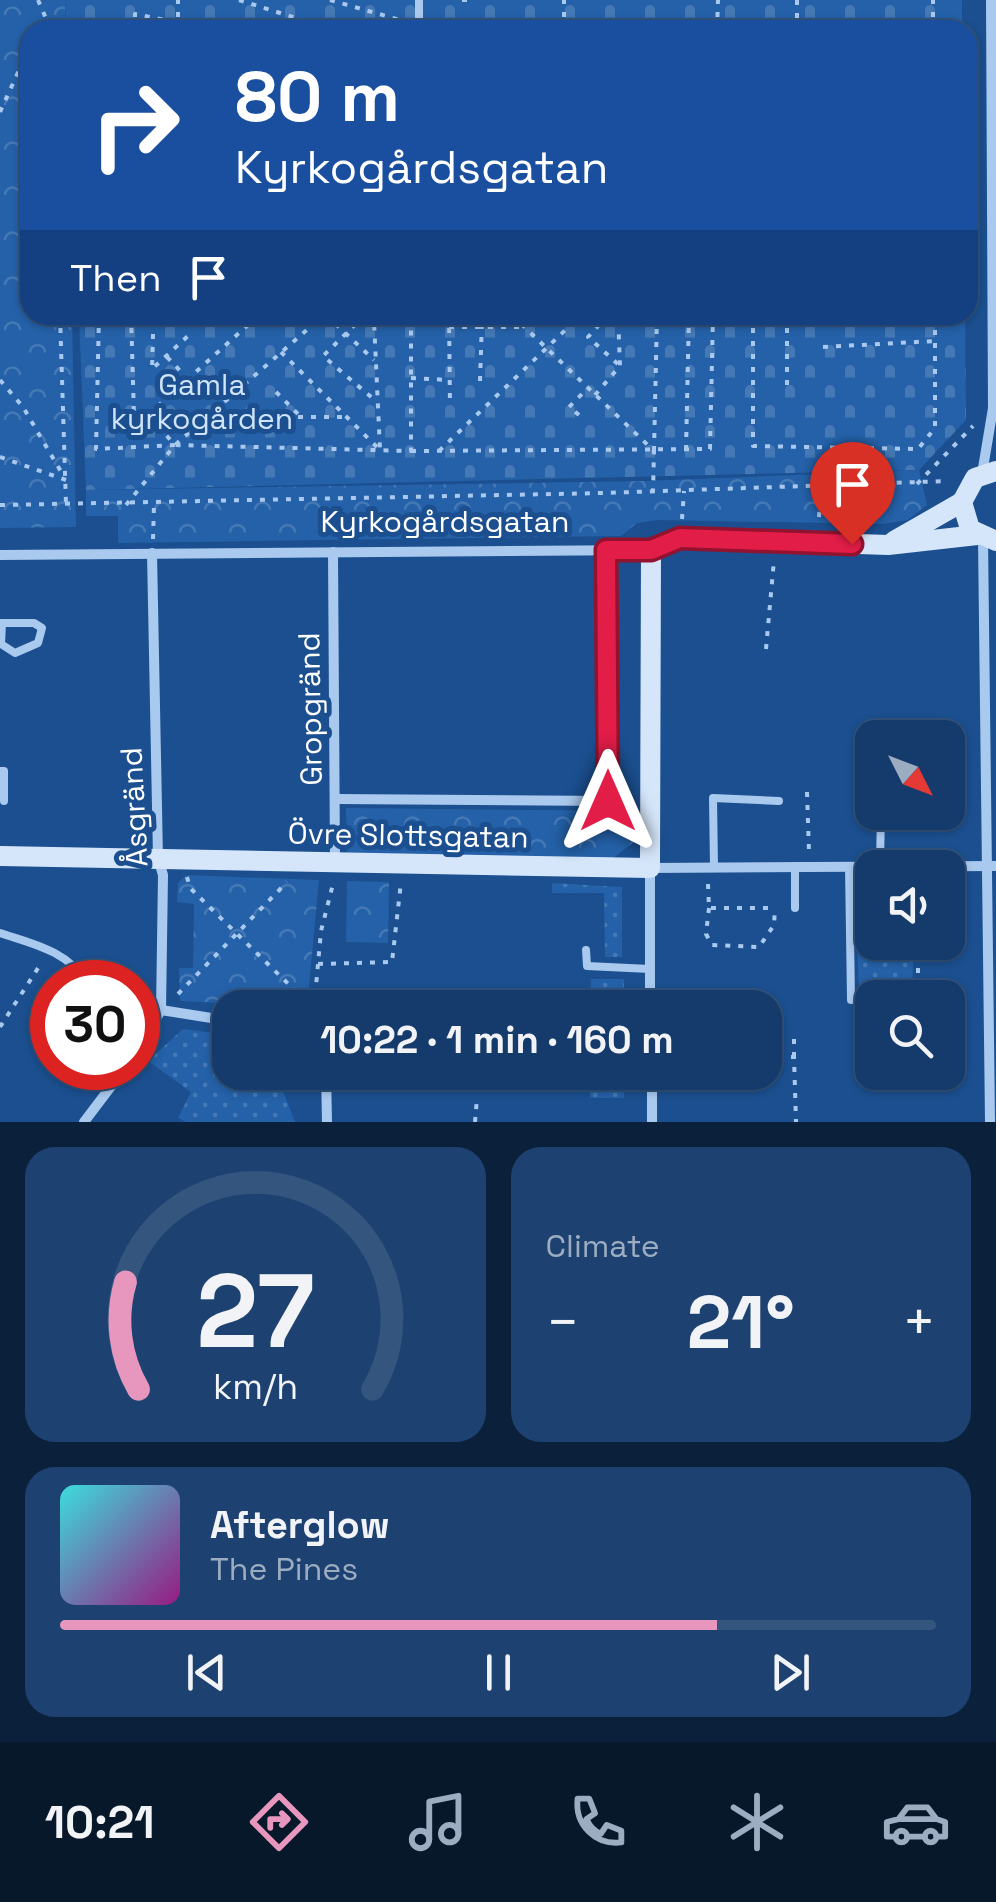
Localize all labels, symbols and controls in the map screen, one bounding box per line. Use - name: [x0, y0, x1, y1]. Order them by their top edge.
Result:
- text: 80 m: [235, 52, 400, 141]
- icon: right: [70, 60, 200, 190]
- text: Kyrkogårdsgatan: [235, 139, 608, 196]
- icon: arrive: [181, 250, 236, 305]
- text: Then: [70, 254, 161, 302]
- park label: Gamla kyrkogården: [111, 365, 293, 438]
- pin: [810, 442, 895, 545]
- icon: arrive: [825, 457, 880, 512]
- street label: Kyrkogårdsgatan: [321, 502, 569, 541]
- street label: Gropgränd: [289, 632, 331, 786]
- north arrow: [855, 720, 965, 830]
- map controls: [855, 720, 965, 1090]
- street label: Åsgränd: [111, 746, 157, 868]
- position arrow: [556, 749, 660, 853]
- street label: Övre Slottsgatan: [287, 813, 529, 857]
- button: sound: [855, 850, 965, 960]
- speed limit sign: 30: [30, 960, 160, 1090]
- button: search: [855, 980, 965, 1090]
- text: 10:22 · 1 min · 160 m: [320, 1016, 674, 1064]
- text: Climate: [546, 1226, 660, 1266]
- text: 27: [196, 1245, 314, 1377]
- text: 21°: [687, 1274, 795, 1370]
- text: −: [546, 1287, 580, 1357]
- text: +: [902, 1287, 936, 1357]
- text: km/h: [213, 1364, 298, 1409]
- text: Afterglow: [210, 1501, 390, 1549]
- text: The Pines: [210, 1549, 358, 1589]
- icon: previous: [179, 1645, 234, 1700]
- icon: pause: [471, 1645, 526, 1700]
- icon: next: [763, 1645, 818, 1700]
- icon: directions: [244, 1787, 314, 1857]
- icon: music: [403, 1787, 473, 1857]
- icon: phone: [563, 1787, 633, 1857]
- icon: climate: [722, 1787, 792, 1857]
- icon: car: [881, 1787, 951, 1857]
- text: 10:21: [45, 1794, 155, 1851]

